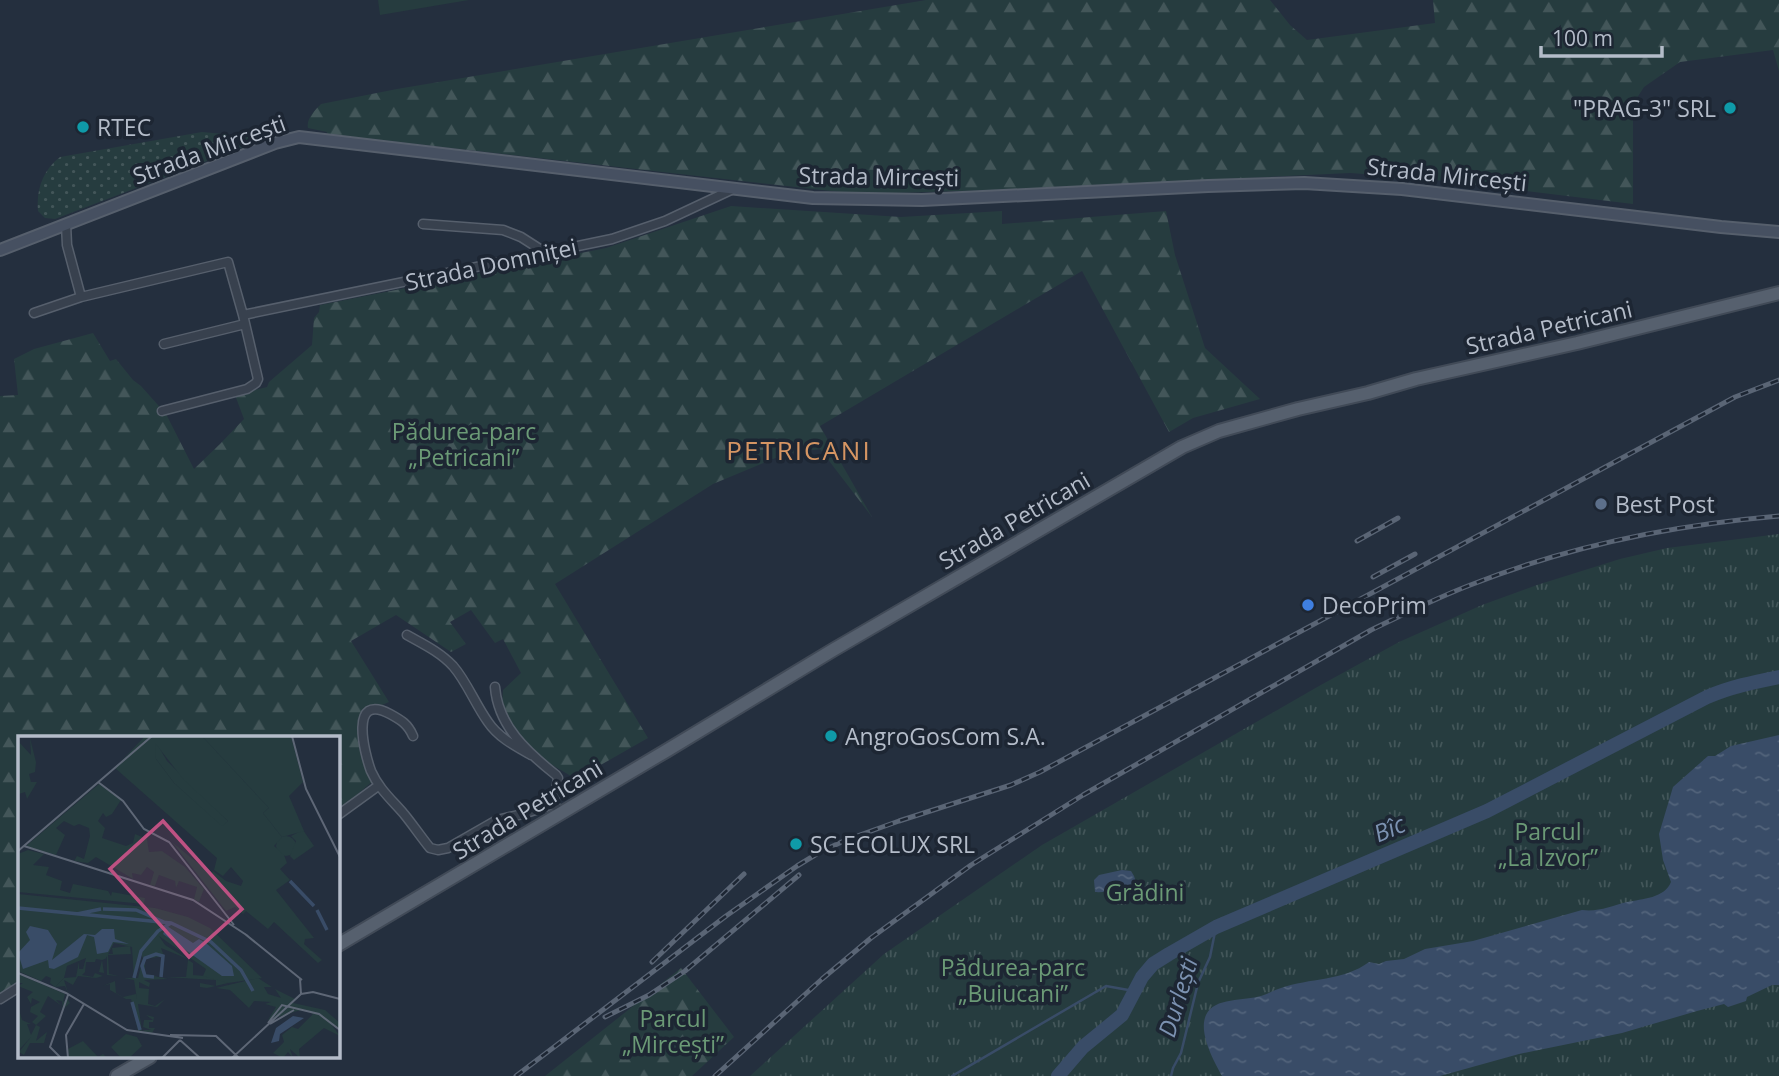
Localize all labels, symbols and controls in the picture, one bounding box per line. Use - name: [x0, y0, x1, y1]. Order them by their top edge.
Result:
- scale bar: [1541, 14, 1662, 58]
- text: 100 m: [1552, 24, 1613, 52]
- place label: "PRAG-3" SRL: [1573, 92, 1716, 124]
- marker: "PRAG-3" SRL: [1722, 100, 1738, 116]
- street label: Strada Mircești: [128, 106, 290, 192]
- place label: RTEC: [97, 111, 151, 143]
- marker: RTEC: [75, 119, 91, 135]
- street label: Strada Mircești: [1365, 150, 1529, 198]
- street label: Strada Mircești: [798, 159, 960, 193]
- street label: Strada Domniței: [402, 230, 580, 298]
- street label: Strada Petricani: [1463, 292, 1635, 362]
- park label: Pădurea-parc „Petricani”: [392, 415, 536, 473]
- district label: PETRICANI: [726, 432, 872, 468]
- street label: Strada Petricani: [933, 464, 1095, 576]
- place label: Best Post: [1615, 488, 1715, 520]
- marker: Best Post: [1593, 496, 1609, 512]
- place label: DecoPrim: [1322, 589, 1427, 621]
- marker: DecoPrim: [1300, 597, 1316, 613]
- place label: AngroGosCom S.A.: [845, 720, 1046, 752]
- marker: AngroGosCom S.A.: [823, 728, 839, 744]
- inset map: [18, 736, 340, 1058]
- street label: Strada Petricani: [446, 752, 608, 866]
- water label: Bîc: [1368, 806, 1411, 849]
- park label: Parcul „La Izvor”: [1498, 815, 1598, 873]
- place label: SC ECOLUX SRL: [810, 828, 975, 860]
- marker: SC ECOLUX SRL: [788, 836, 804, 852]
- park label: Grădini: [1106, 876, 1184, 908]
- park label: Pădurea-parc „Buiucani”: [941, 951, 1085, 1009]
- water label: Durlești: [1149, 952, 1205, 1041]
- park label: Parcul „Mircești”: [622, 1002, 724, 1060]

